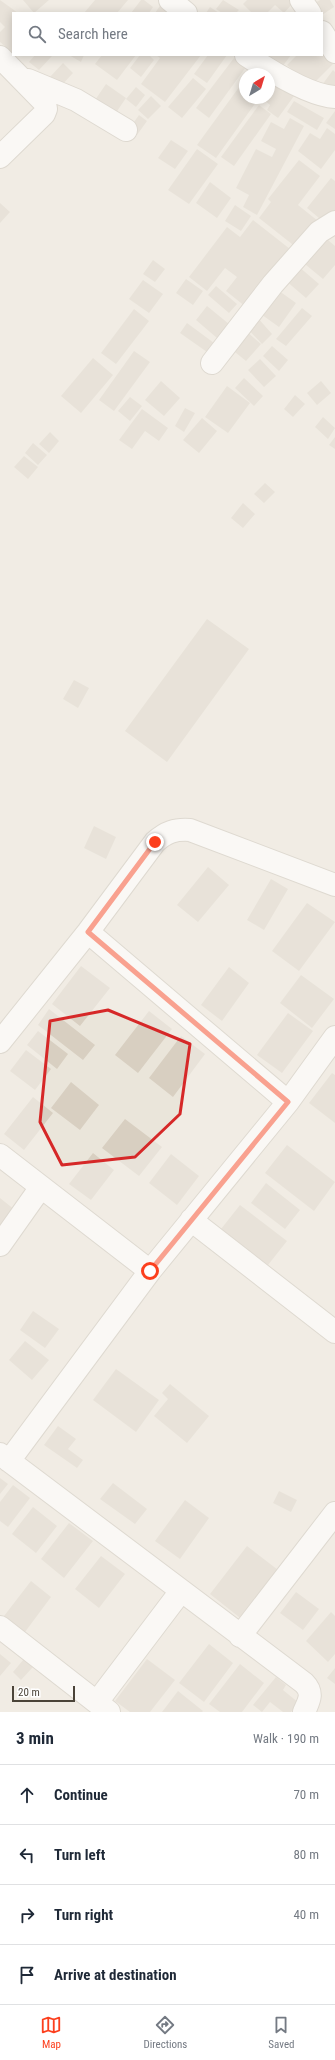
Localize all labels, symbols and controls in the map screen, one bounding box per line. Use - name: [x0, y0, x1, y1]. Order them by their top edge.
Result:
- search box: [12, 12, 323, 56]
- icon: search: [26, 23, 48, 45]
- text: Search here: [58, 25, 128, 43]
- north arrow: [239, 68, 275, 104]
- route end: [146, 833, 164, 851]
- route start: [141, 1262, 159, 1280]
- scale bar: [12, 1684, 75, 1703]
- text: 20 m: [18, 1686, 40, 1699]
- text: 3 min: [16, 1728, 54, 1748]
- text: Walk · 190 m: [253, 1731, 319, 1746]
- icon: ahead: [16, 1784, 38, 1806]
- text: Continue: [54, 1786, 108, 1804]
- text: 70 m: [293, 1787, 319, 1802]
- icon: left: [16, 1844, 38, 1866]
- text: Turn left: [54, 1846, 105, 1864]
- text: 80 m: [293, 1847, 319, 1862]
- icon: right: [16, 1904, 38, 1926]
- text: Turn right: [54, 1906, 113, 1924]
- text: 40 m: [293, 1907, 319, 1922]
- icon: arrive: [16, 1964, 38, 1986]
- text: Arrive at destination: [54, 1966, 177, 1984]
- tab: Map: [40, 2014, 62, 2051]
- tab: Directions: [143, 2014, 187, 2051]
- tab: Saved: [268, 2014, 295, 2051]

